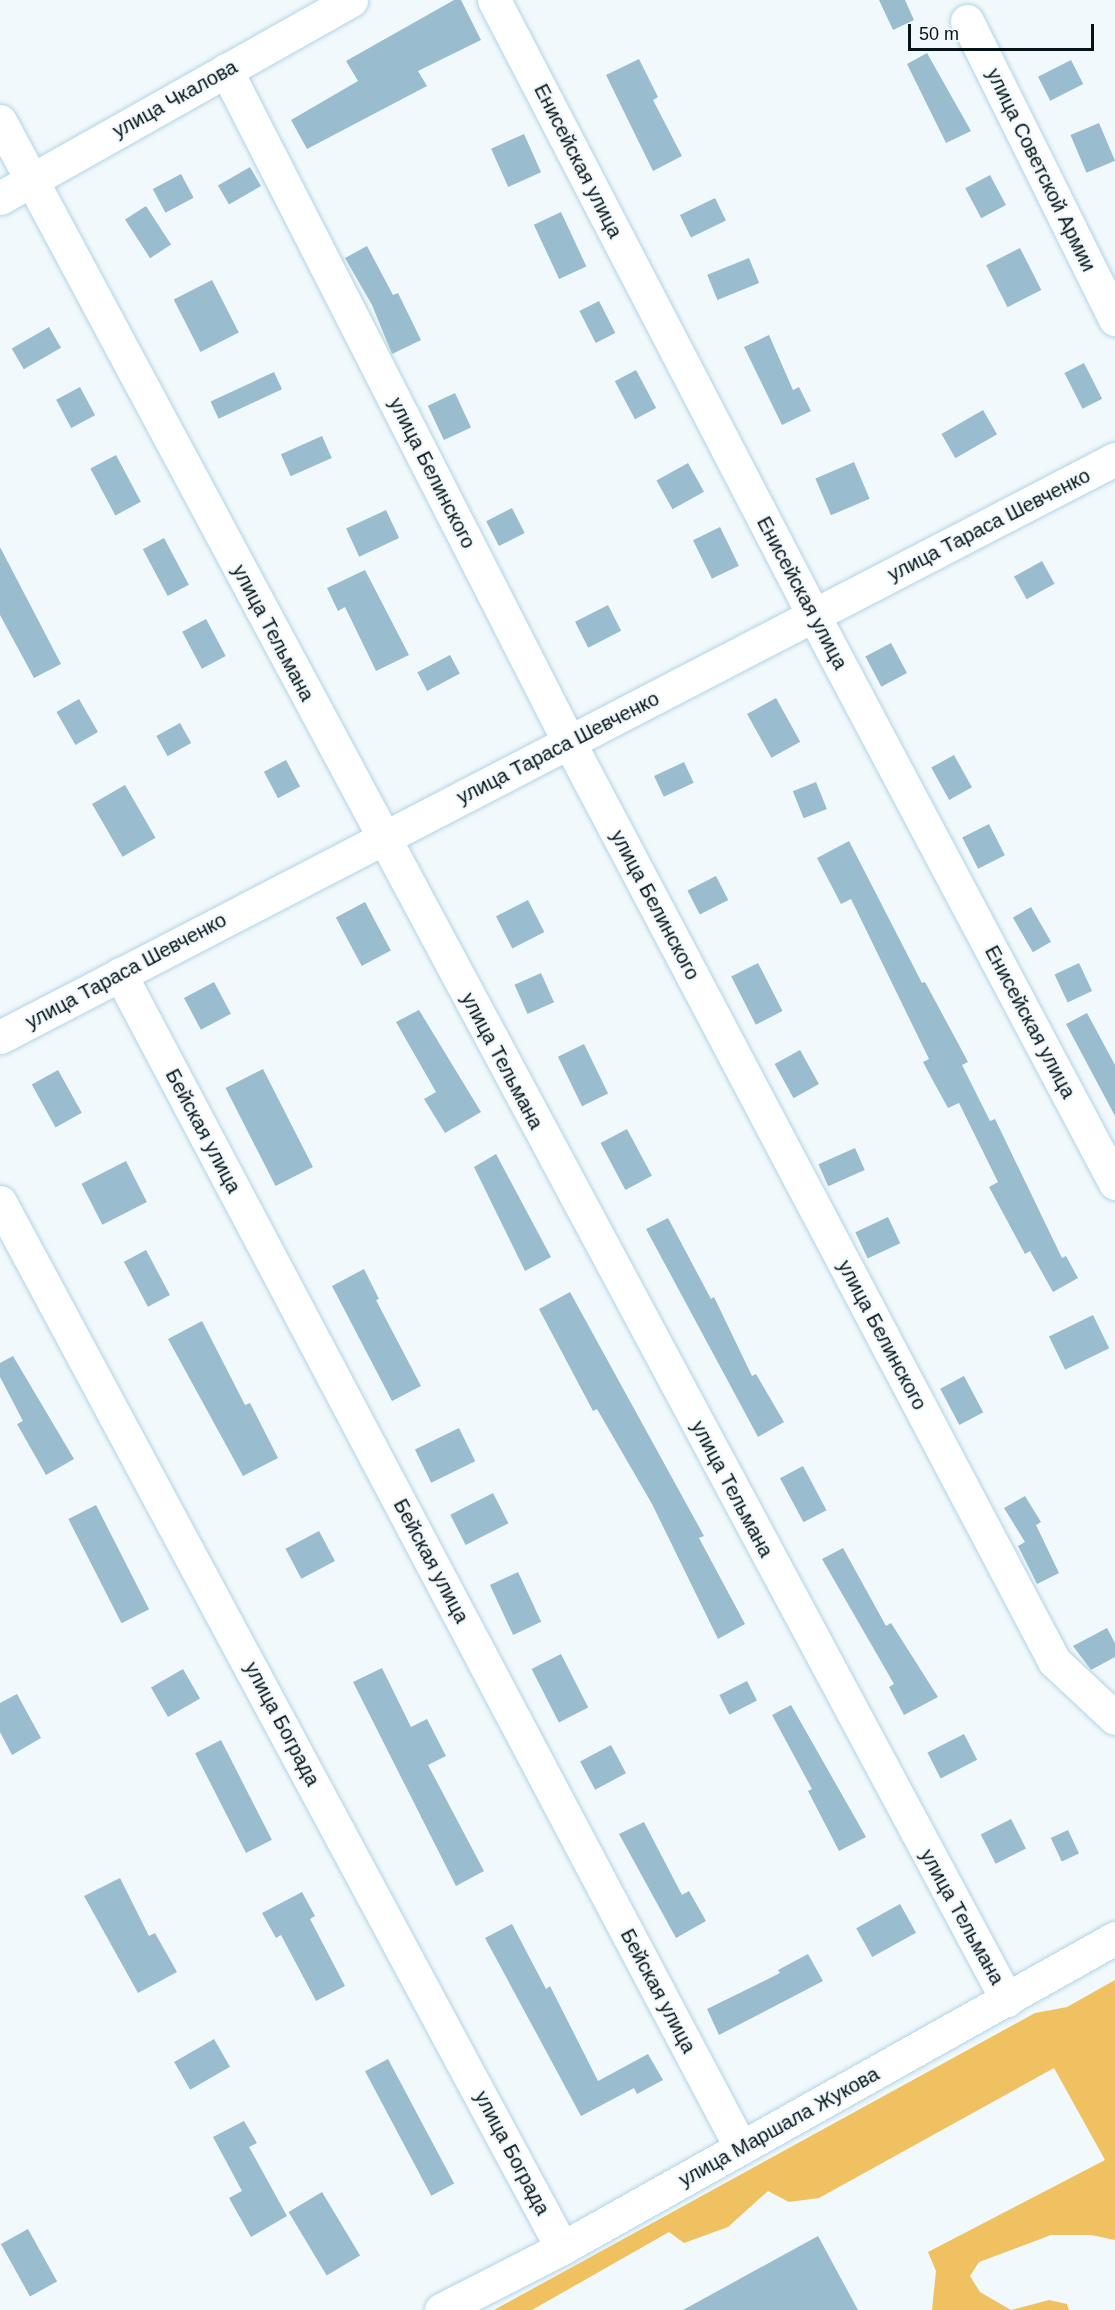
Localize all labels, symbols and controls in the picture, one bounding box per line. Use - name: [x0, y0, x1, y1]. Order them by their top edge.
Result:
- scale bar: [911, 12, 1097, 50]
- text: 50 m: [919, 24, 959, 44]
- street label: улица Чкалова: [109, 55, 241, 143]
- street label: улица Советской Армии: [981, 64, 1101, 276]
- street label: Енисейская улица: [529, 80, 627, 242]
- street label: улица Белинского: [384, 394, 480, 552]
- street label: улица Тараса Шевченко: [884, 464, 1094, 586]
- street label: Енисейская улица: [752, 513, 852, 673]
- street label: улица Тельмана: [227, 561, 319, 705]
- street label: улица Тараса Шевченко: [453, 687, 663, 809]
- street label: улица Белинского: [605, 826, 705, 984]
- street label: улица Тараса Шевченко: [22, 908, 230, 1034]
- street label: Енисейская улица: [980, 942, 1080, 1102]
- street label: улица Тельмана: [456, 989, 548, 1133]
- street label: Бейская улица: [160, 1065, 246, 1197]
- street label: улица Белинского: [832, 1256, 932, 1414]
- street label: улица Тельмана: [686, 1417, 778, 1561]
- street label: Бейская улица: [388, 1495, 474, 1627]
- street label: улица Бограда: [239, 1658, 325, 1790]
- street label: улица Тельмана: [915, 1845, 1009, 1989]
- street label: Бейская улица: [615, 1925, 701, 2057]
- street label: улица Маршала Жукова: [675, 2062, 883, 2192]
- street label: улица Бограда: [469, 2087, 555, 2219]

